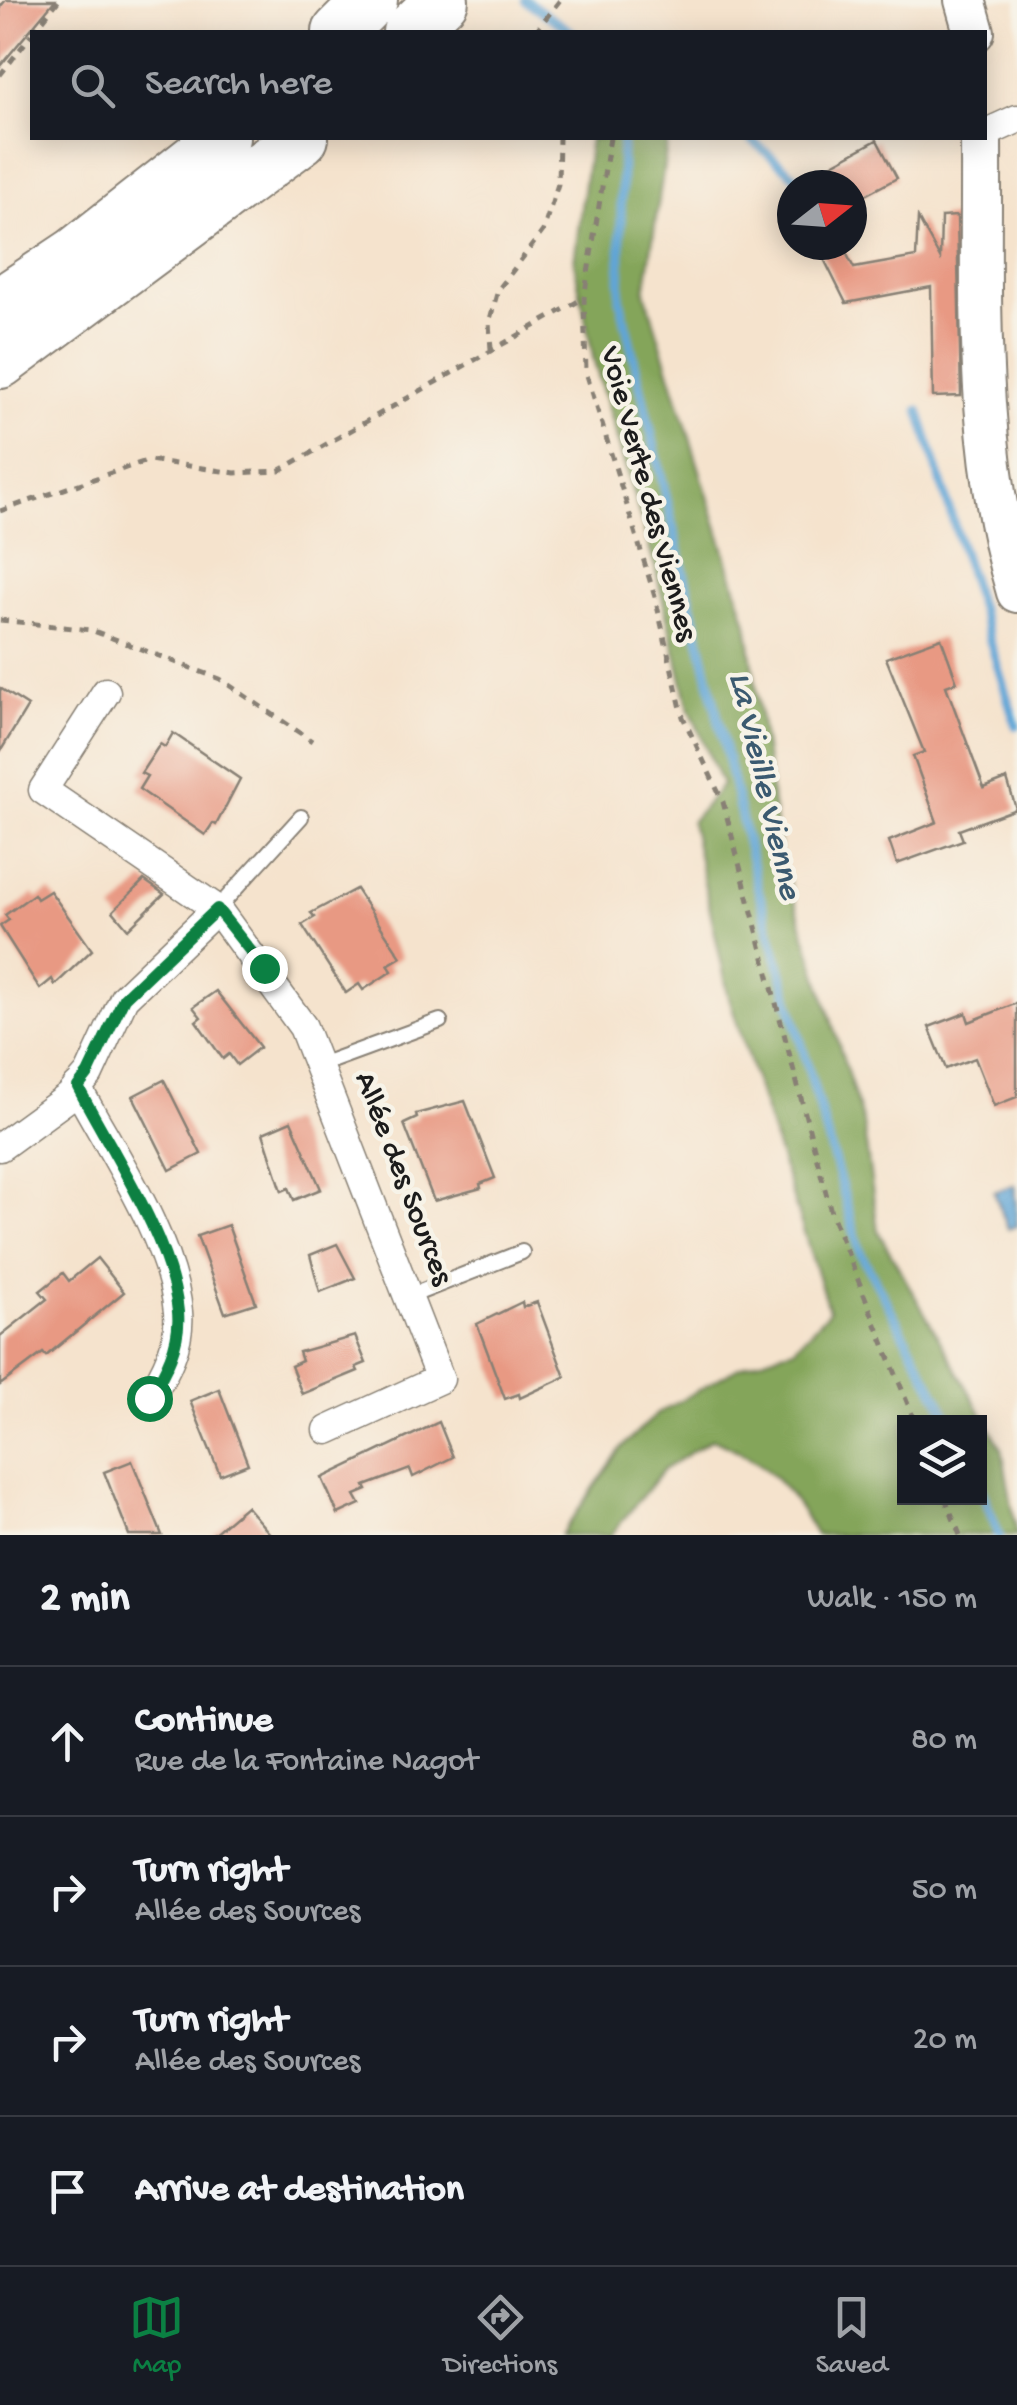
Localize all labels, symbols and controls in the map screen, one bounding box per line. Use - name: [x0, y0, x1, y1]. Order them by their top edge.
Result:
- search box: [30, 30, 987, 140]
- icon: search: [65, 58, 120, 113]
- text: Search here: [145, 63, 332, 107]
- north arrow: [777, 170, 867, 260]
- street label: Voie Verte des Viennes: [589, 342, 705, 646]
- water label: La Vieille Vienne: [717, 669, 809, 905]
- route end: [242, 946, 288, 992]
- street label: Allée des Sources: [344, 1067, 461, 1292]
- route start: [127, 1376, 173, 1422]
- map controls: [897, 1415, 987, 1505]
- button: layers: [897, 1415, 987, 1505]
- text: 2 min: [40, 1576, 129, 1625]
- text: Walk · 150 m: [807, 1581, 977, 1619]
- text: Continue: [135, 1700, 273, 1744]
- icon: ahead: [40, 1714, 95, 1769]
- text: 80 m: [911, 1722, 977, 1760]
- text: Rue de la Fontaine Nagot: [135, 1744, 478, 1782]
- text: Turn right: [135, 1850, 287, 1894]
- icon: right: [40, 1864, 95, 1919]
- text: 50 m: [912, 1872, 977, 1910]
- text: Allée des Sources: [135, 1894, 360, 1932]
- text: Turn right: [135, 2000, 287, 2044]
- icon: right: [40, 2014, 95, 2069]
- text: 20 m: [913, 2022, 977, 2060]
- text: Allée des Sources: [135, 2044, 360, 2082]
- icon: arrive: [40, 2164, 95, 2219]
- text: Arrive at destination: [135, 2169, 464, 2213]
- tab: Map: [129, 2290, 184, 2383]
- tab: Directions: [443, 2290, 557, 2383]
- tab: Saved: [816, 2290, 888, 2383]

